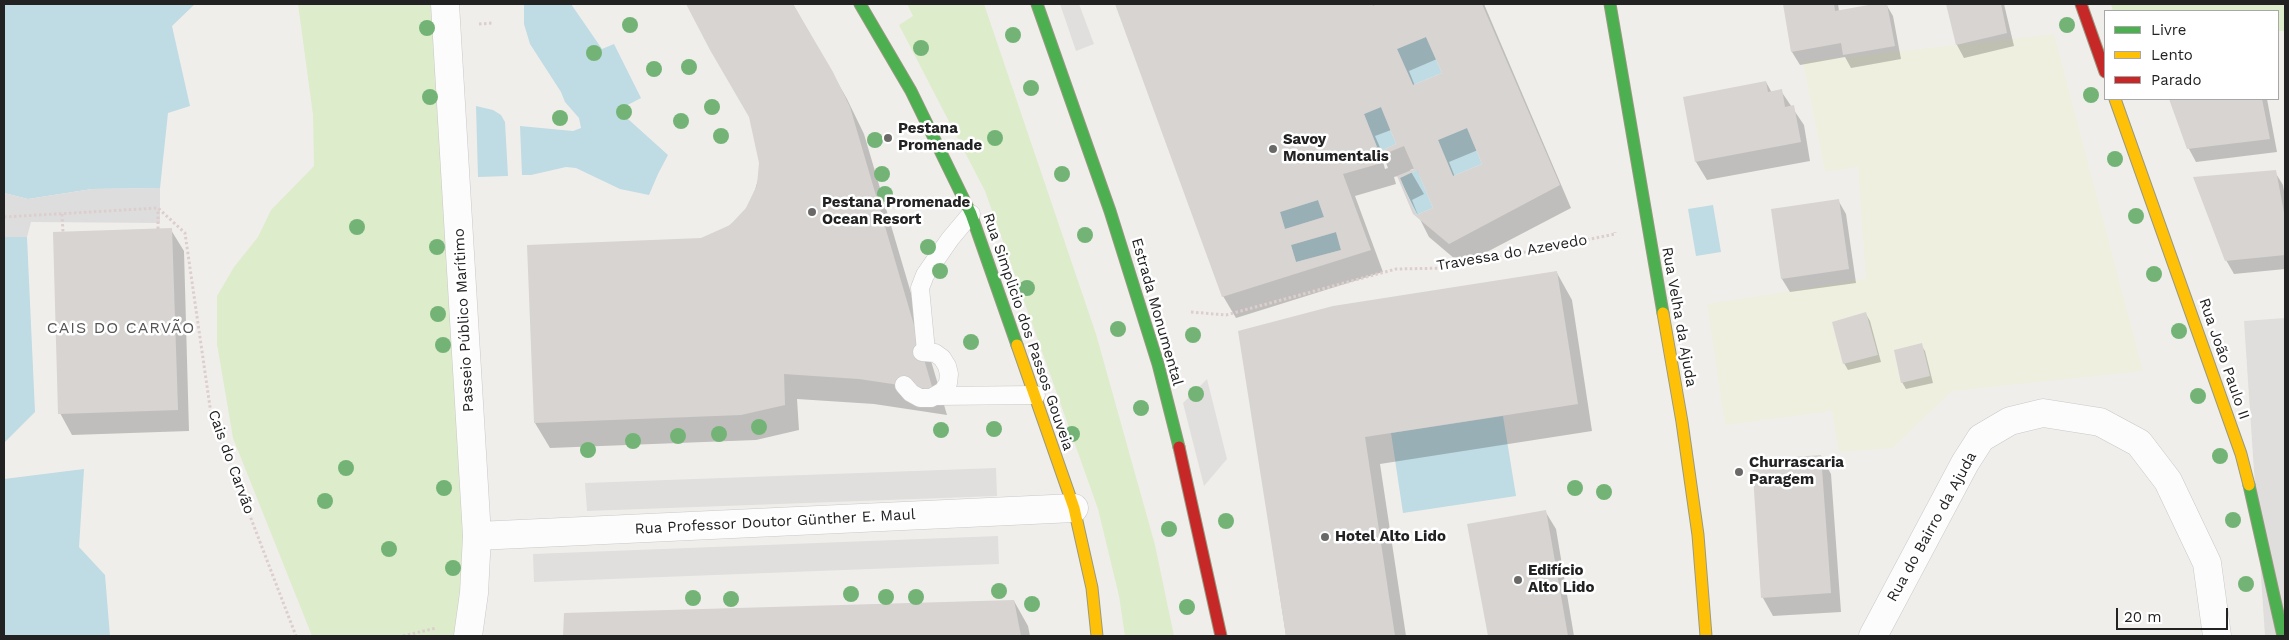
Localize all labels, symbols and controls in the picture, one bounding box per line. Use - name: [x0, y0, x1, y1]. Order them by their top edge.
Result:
- legend: [2104, 10, 2279, 100]
- text: Livre: [2151, 21, 2186, 39]
- text: Lento: [2151, 46, 2193, 64]
- text: Parado: [2151, 71, 2201, 89]
- place label: Pestana Promenade: [898, 120, 982, 155]
- place label: Savoy Monumentalis: [1283, 131, 1389, 166]
- marker: Pestana Promenade: [882, 132, 894, 144]
- marker: Savoy Monumentalis: [1267, 143, 1279, 155]
- place label: Pestana Promenade Ocean Resort: [822, 194, 970, 229]
- marker: Pestana Promenade Ocean Resort: [806, 206, 818, 218]
- street label: Rua Simplicio dos Passos Gouveia: [979, 211, 1077, 453]
- street label: Passeio Público Marítimo: [450, 228, 478, 412]
- street label: Travessa do Azevedo: [1435, 231, 1589, 275]
- street label: Estrada Monumental: [1127, 236, 1187, 388]
- street label: Rua Velha da Ajuda: [1658, 246, 1700, 388]
- street label: Rua João Paulo II: [2195, 296, 2253, 422]
- district label: CAIS DO CARVÃO: [45, 318, 197, 338]
- street label: Cais do Carvão: [204, 408, 258, 516]
- street label: Rua do Bairro da Ajuda: [1883, 449, 1981, 605]
- place label: Churrascaria Paragem: [1749, 454, 1844, 489]
- marker: Churrascaria Paragem: [1733, 466, 1745, 478]
- street label: Rua Professor Doutor Günther E. Maul: [634, 506, 916, 538]
- place label: Hotel Alto Lido: [1335, 528, 1446, 546]
- marker: Hotel Alto Lido: [1319, 531, 1331, 543]
- place label: Edifício Alto Lido: [1528, 562, 1594, 597]
- marker: Edifício Alto Lido: [1512, 574, 1524, 586]
- scale bar: [2119, 598, 2232, 630]
- text: 20 m: [2124, 608, 2162, 626]

